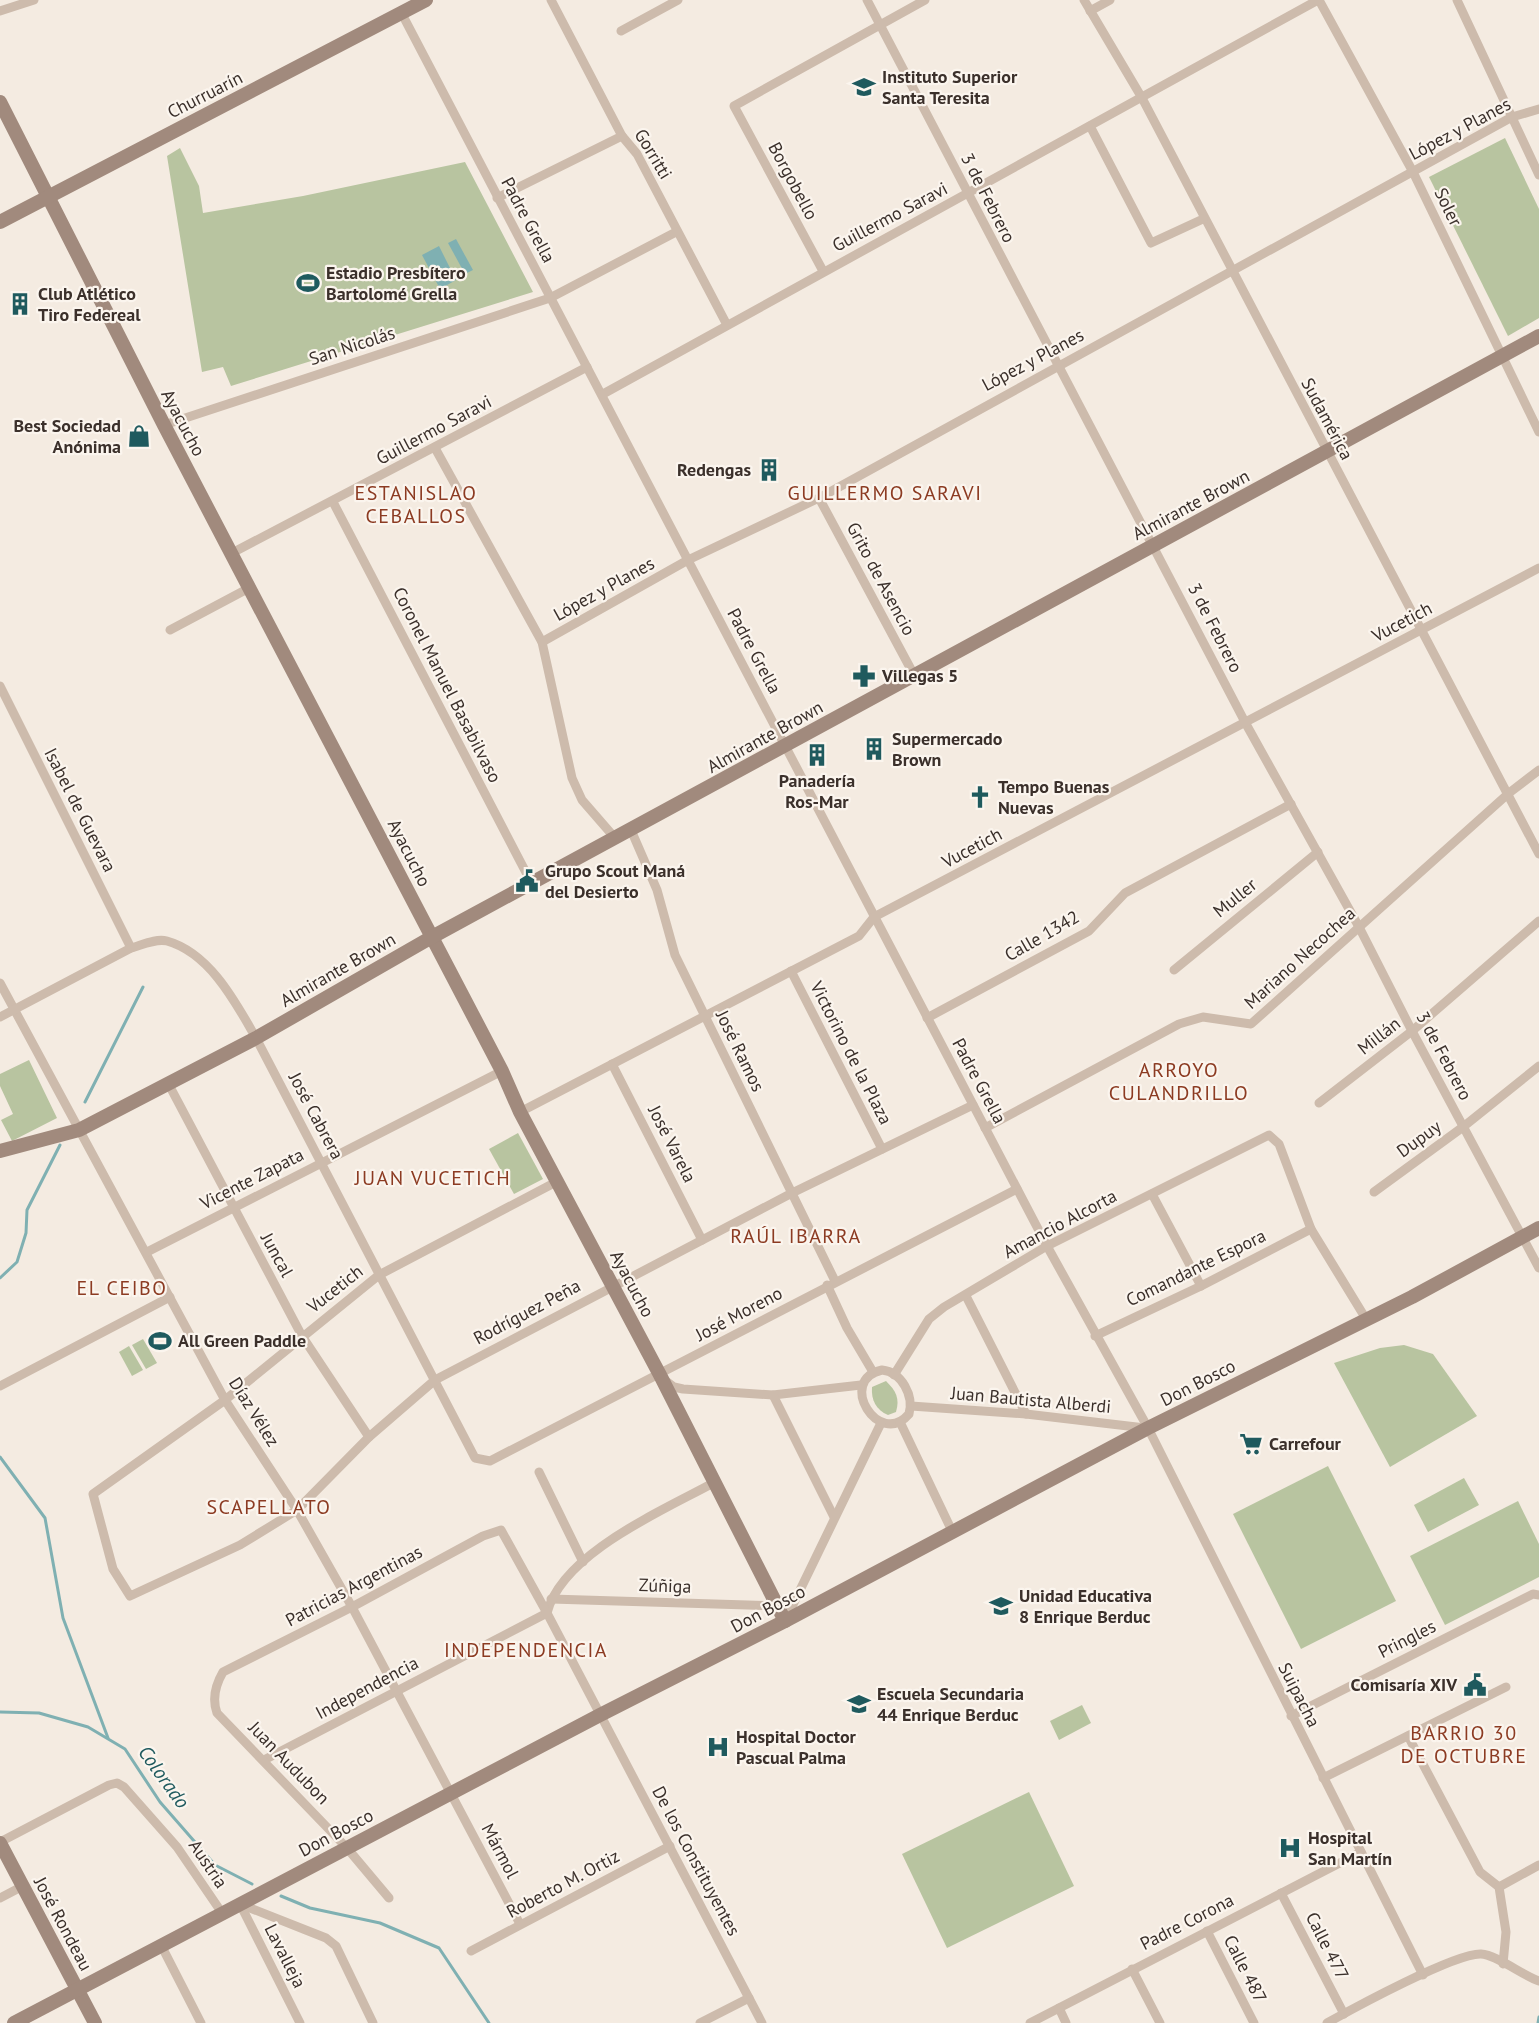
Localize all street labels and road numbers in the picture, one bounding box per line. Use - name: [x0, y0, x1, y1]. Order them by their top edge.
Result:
- street label: Churruarín: [163, 66, 246, 123]
- street label: López y Planes: [1405, 92, 1515, 165]
- street label: Gorritti: [629, 124, 677, 183]
- street label: Borgobello: [763, 138, 823, 224]
- street label: 3 de Febrero: [956, 149, 1021, 246]
- street label: Padre Grella: [496, 173, 561, 267]
- street label: Guillermo Saravi: [828, 176, 951, 257]
- street label: Soler: [1429, 184, 1467, 230]
- street label: San Nicolás: [306, 321, 398, 370]
- street label: López y Planes: [978, 323, 1088, 396]
- street label: Sudamérica: [1296, 374, 1359, 464]
- street label: Ayacucho: [156, 385, 211, 460]
- street label: Guillermo Saravi: [372, 389, 495, 470]
- street label: Almirante Brown: [1128, 464, 1253, 545]
- street label: Grito de Asencio: [842, 518, 921, 639]
- street label: López y Planes: [549, 551, 658, 626]
- street label: 3 de Febrero: [1183, 579, 1248, 676]
- street label: Coronel Manuel Basabilvaso: [388, 583, 507, 787]
- street label: Vucetich: [1367, 596, 1436, 647]
- street label: Padre Grella: [722, 604, 787, 698]
- street label: Almirante Brown: [703, 695, 827, 778]
- street label: Isabel de Guevara: [39, 744, 122, 876]
- street label: Ayacucho: [383, 815, 436, 890]
- street label: Vucetich: [937, 822, 1006, 873]
- street label: Muller: [1208, 873, 1261, 922]
- street label: Mariano Necochea: [1239, 902, 1360, 1014]
- street label: Calle 1342: [1000, 905, 1083, 966]
- street label: Almirante Brown: [276, 927, 399, 1012]
- street label: Victorino de la Plaza: [805, 976, 898, 1128]
- street label: José Ramos: [710, 1005, 770, 1095]
- street label: 3 de Febrero: [1411, 1007, 1477, 1104]
- street label: Millán: [1353, 1012, 1405, 1060]
- street label: Padre Grella: [947, 1034, 1012, 1128]
- street label: José Cabrera: [283, 1067, 349, 1163]
- street label: José Varela: [643, 1100, 702, 1186]
- street label: Dupuy: [1392, 1114, 1446, 1162]
- street label: Vicente Zapata: [195, 1143, 307, 1215]
- street label: Amancio Alcorta: [999, 1184, 1121, 1263]
- street label: Comandante Espora: [1122, 1224, 1269, 1311]
- street label: Juncal: [255, 1228, 299, 1282]
- street label: Ayacucho: [605, 1246, 660, 1321]
- street label: Vucetich: [301, 1260, 367, 1318]
- street label: Rodríguez Peña: [469, 1274, 584, 1349]
- street label: José Moreno: [691, 1281, 786, 1346]
- street label: Don Bosco: [1156, 1354, 1239, 1411]
- street label: Díaz Vélez: [224, 1373, 285, 1451]
- street label: Juan Bautista Alberdi: [949, 1381, 1112, 1418]
- street label: Patricias Argentinas: [281, 1540, 426, 1631]
- street label: Zúñiga: [638, 1573, 692, 1598]
- street label: Don Bosco: [727, 1579, 809, 1638]
- street label: Pringles: [1374, 1614, 1440, 1663]
- street label: Independencia: [311, 1651, 422, 1724]
- street label: Suipacha: [1273, 1659, 1326, 1731]
- street label: Juan Audubon: [243, 1716, 335, 1809]
- street label: De los Constituyentes: [647, 1782, 746, 1940]
- street label: Don Bosco: [295, 1803, 377, 1862]
- street label: Mármol: [476, 1819, 525, 1883]
- street label: Austria: [184, 1835, 233, 1892]
- street label: Roberto M. Ortiz: [502, 1844, 623, 1923]
- street label: José Rondeau: [29, 1872, 98, 1975]
- street label: Padre Corona: [1136, 1888, 1237, 1955]
- street label: Calle 477: [1301, 1908, 1354, 1983]
- street label: Lavalleja: [260, 1920, 311, 1992]
- street label: Calle 487: [1219, 1931, 1272, 2006]

